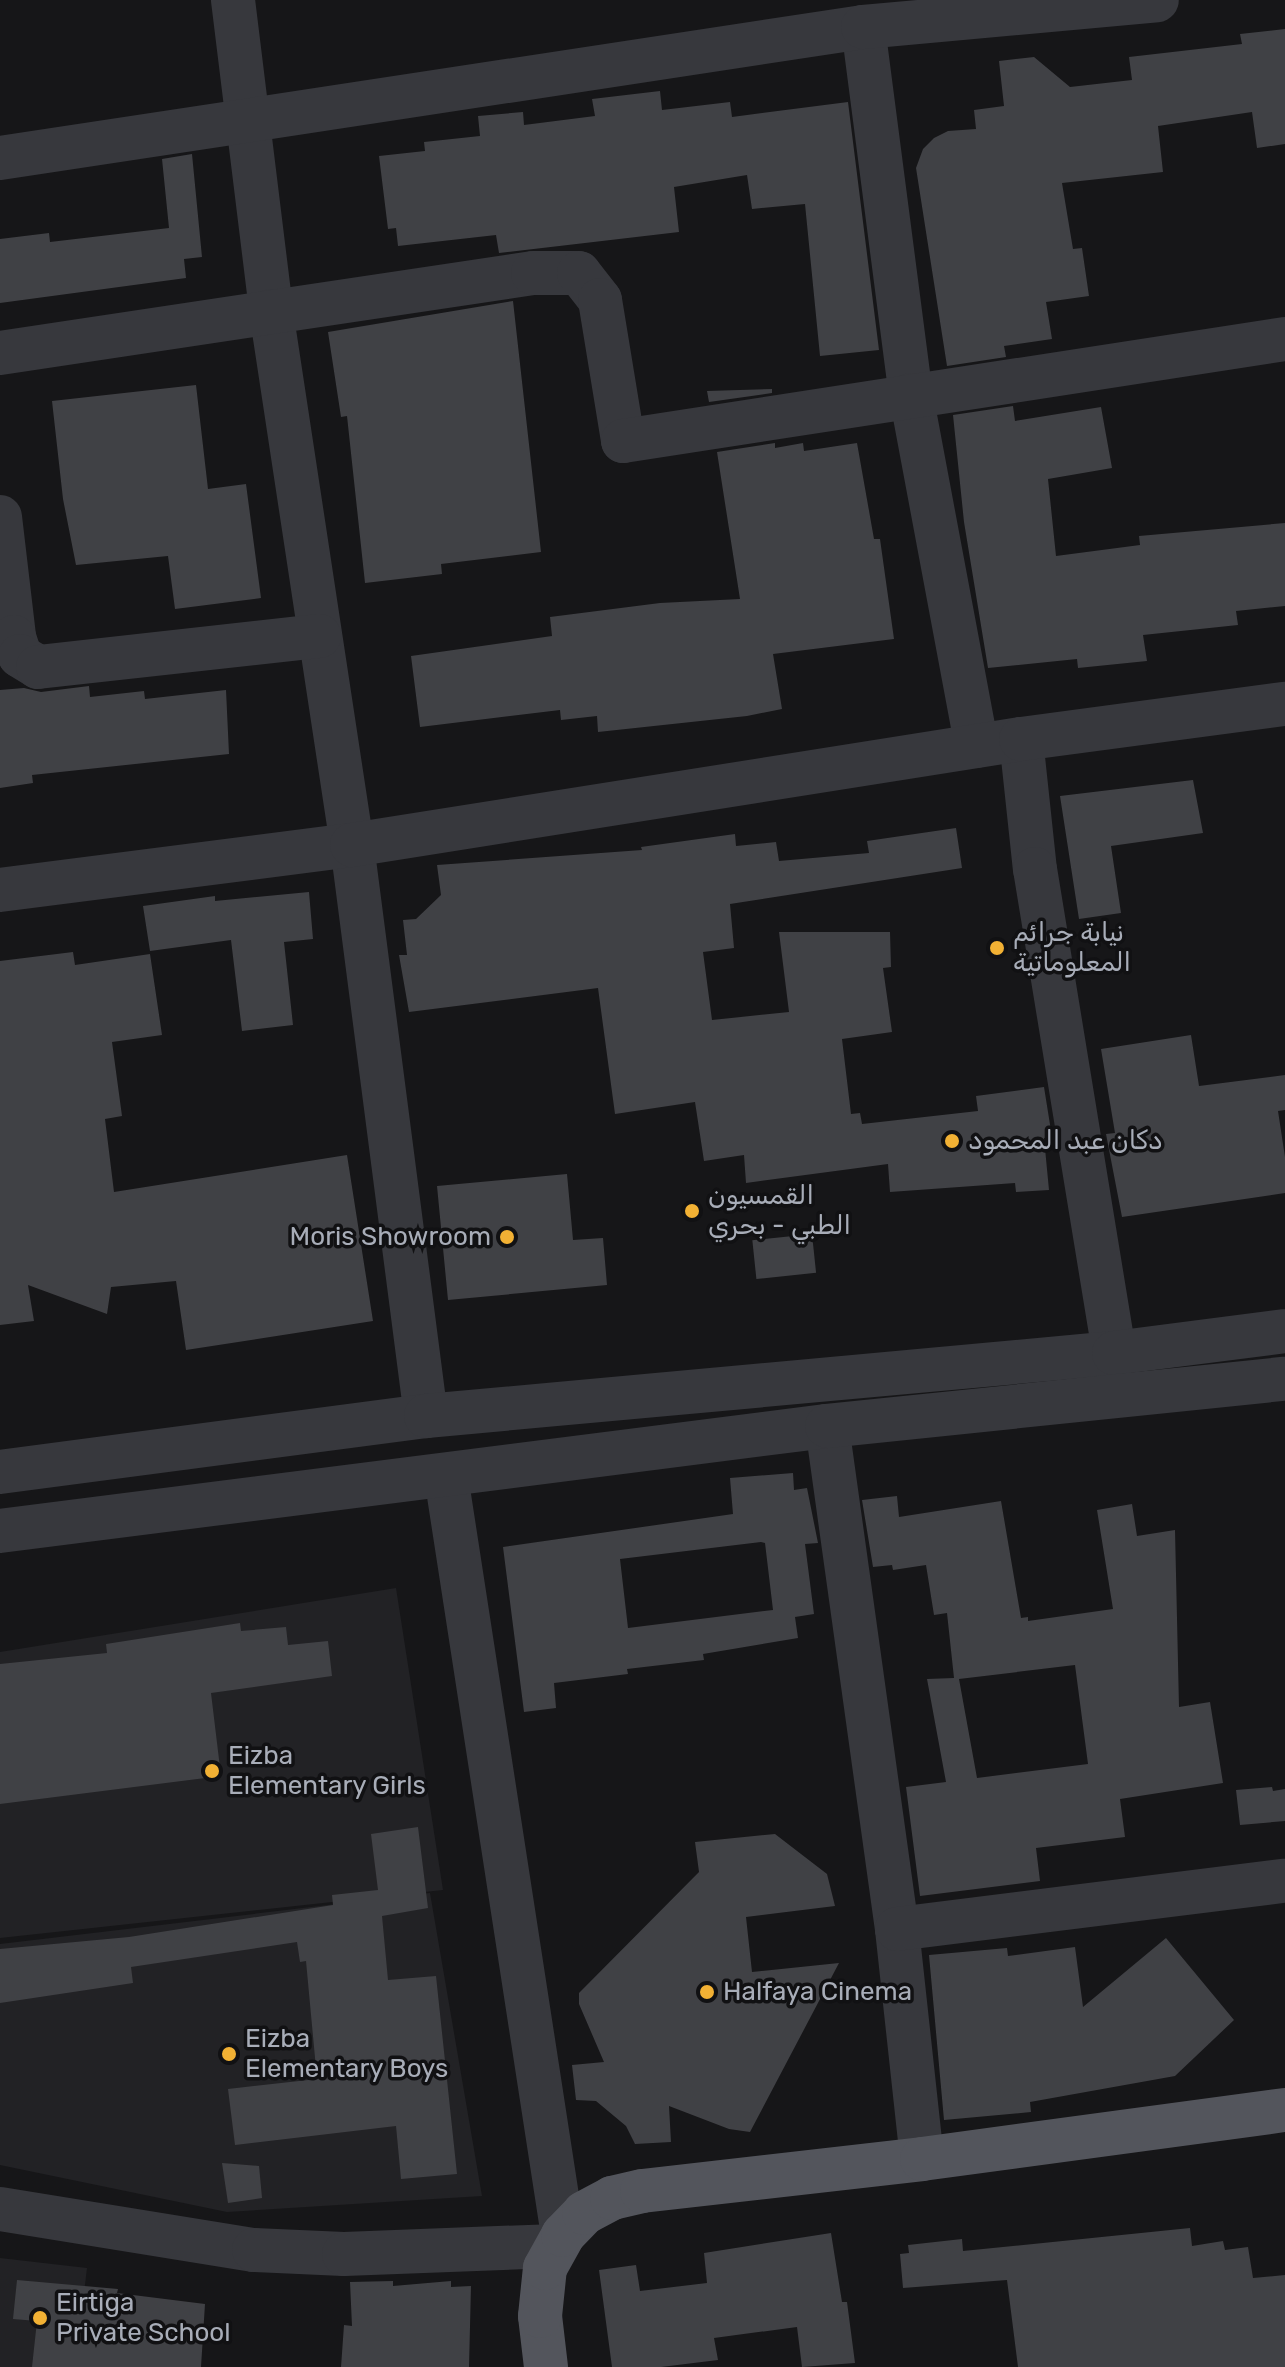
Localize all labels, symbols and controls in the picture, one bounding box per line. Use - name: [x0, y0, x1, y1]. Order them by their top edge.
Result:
- place label: نيابة جرائم المعلوماتية: [1013, 917, 1131, 978]
- marker: نيابة جرائم المعلوماتية: [988, 939, 1006, 957]
- place label: دكان عبد المحمود: [968, 1125, 1163, 1157]
- marker: دكان عبد المحمود: [943, 1132, 961, 1150]
- place label: القمسيون الطبي - بحري: [708, 1180, 851, 1242]
- marker: القمسيون الطبي - بحري: [683, 1202, 701, 1220]
- place label: Moris Showroom: [290, 1221, 491, 1253]
- marker: Moris Showroom: [498, 1228, 516, 1246]
- place label: Eizba Elementary Girls: [228, 1740, 426, 1802]
- marker: Eizba Elementary Girls: [203, 1762, 221, 1780]
- place label: Halfaya Cinema: [723, 1976, 912, 2008]
- marker: Halfaya Cinema: [698, 1983, 716, 2001]
- place label: Eizba Elementary Boys: [245, 2023, 449, 2084]
- marker: Eizba Elementary Boys: [220, 2045, 238, 2063]
- place label: Eirtiga Private School: [56, 2287, 231, 2348]
- marker: Eirtiga Private School: [31, 2309, 49, 2327]

